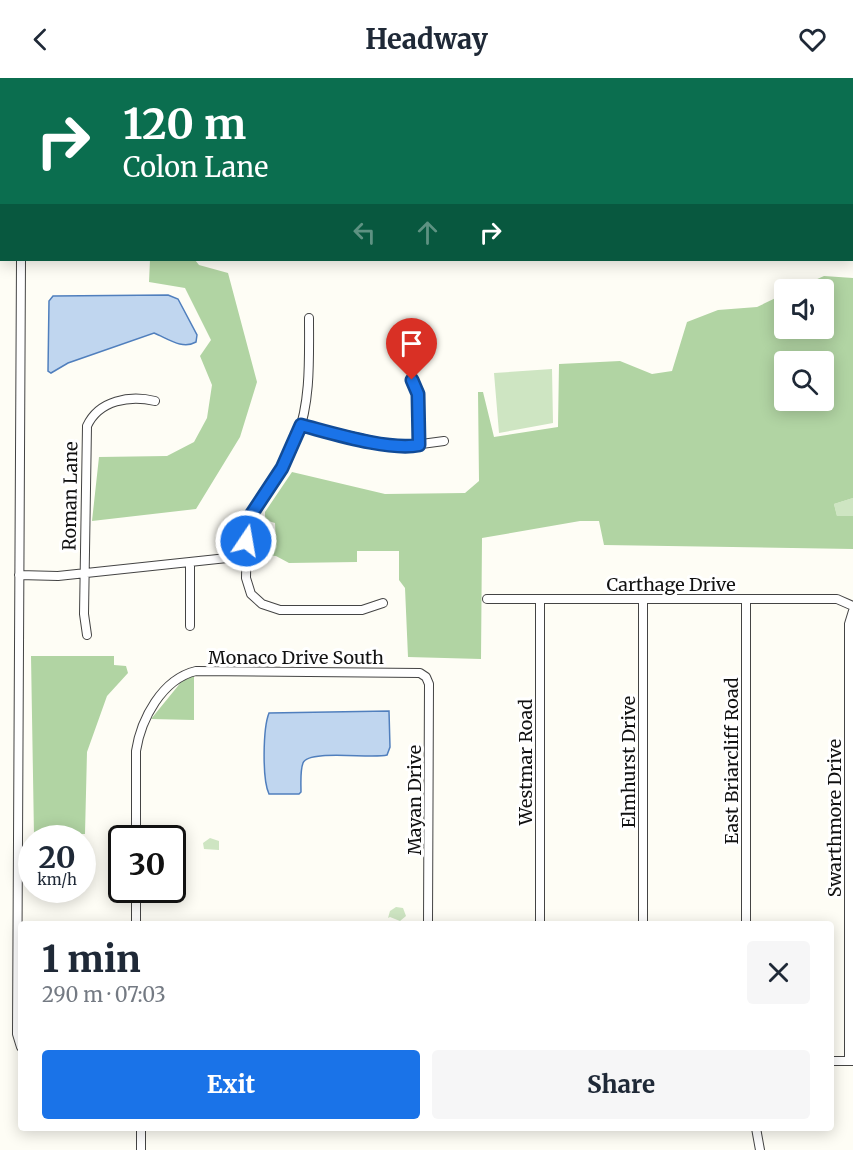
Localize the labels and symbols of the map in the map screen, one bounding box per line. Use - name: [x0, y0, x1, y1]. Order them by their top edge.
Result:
- pin: [386, 318, 437, 380]
- street label: Roman Lane: [58, 441, 82, 551]
- position arrow: [214, 509, 278, 573]
- street label: Carthage Drive: [606, 573, 736, 596]
- street label: Monaco Drive South: [208, 646, 384, 669]
- street label: East Briarcliff Road: [720, 677, 743, 845]
- street label: Elmhurst Drive: [617, 696, 640, 828]
- street label: Westmar Road: [514, 699, 537, 826]
- street label: Swarthmore Drive: [823, 739, 846, 897]
- street label: Mayan Drive: [403, 745, 426, 855]
- speed limit sign: 30: [108, 825, 186, 903]

